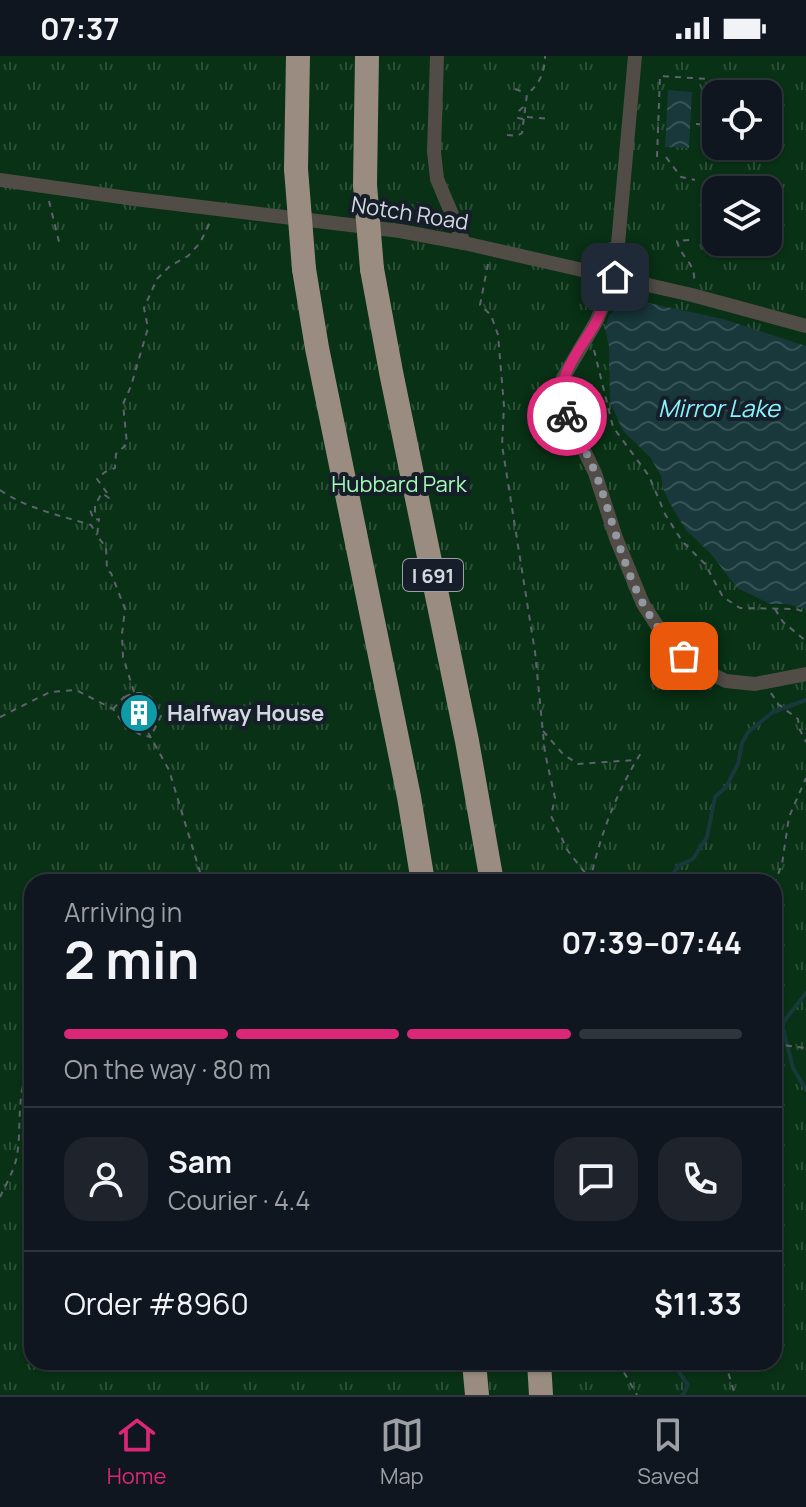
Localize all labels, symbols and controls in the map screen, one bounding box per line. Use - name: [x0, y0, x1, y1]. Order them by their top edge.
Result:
- text: 07:37: [40, 8, 119, 49]
- map controls: [702, 80, 782, 256]
- button: locate: [702, 80, 782, 160]
- button: layers: [702, 176, 782, 256]
- street label: Notch Road: [349, 189, 471, 237]
- pin: [581, 243, 649, 311]
- icon: home: [593, 255, 637, 299]
- courier: [527, 376, 607, 456]
- water label: Mirror Lake: [658, 391, 782, 424]
- icon: bike: [545, 394, 589, 438]
- park label: Hubbard Park: [331, 469, 468, 499]
- road number: I 691: [403, 559, 463, 591]
- pin: [650, 622, 718, 690]
- icon: bag: [662, 634, 706, 678]
- building icon: Halfway House: [118, 692, 160, 734]
- place label: Halfway House: [167, 698, 324, 728]
- text: Arriving in: [64, 894, 182, 930]
- text: 07:39–07:44: [562, 922, 742, 963]
- text: 2 min: [64, 924, 199, 995]
- text: On the way · 80 m: [64, 1051, 271, 1087]
- button: person: [64, 1137, 148, 1221]
- button: chat: [554, 1137, 638, 1221]
- button: phone: [658, 1137, 742, 1221]
- text: Sam: [168, 1141, 232, 1182]
- text: Courier · 4.4: [168, 1182, 310, 1218]
- text: Order #8960: [64, 1283, 249, 1324]
- text: $11.33: [654, 1283, 742, 1324]
- tab: Home: [107, 1413, 166, 1491]
- tab: Map: [380, 1413, 424, 1491]
- tab: Saved: [637, 1413, 699, 1491]

